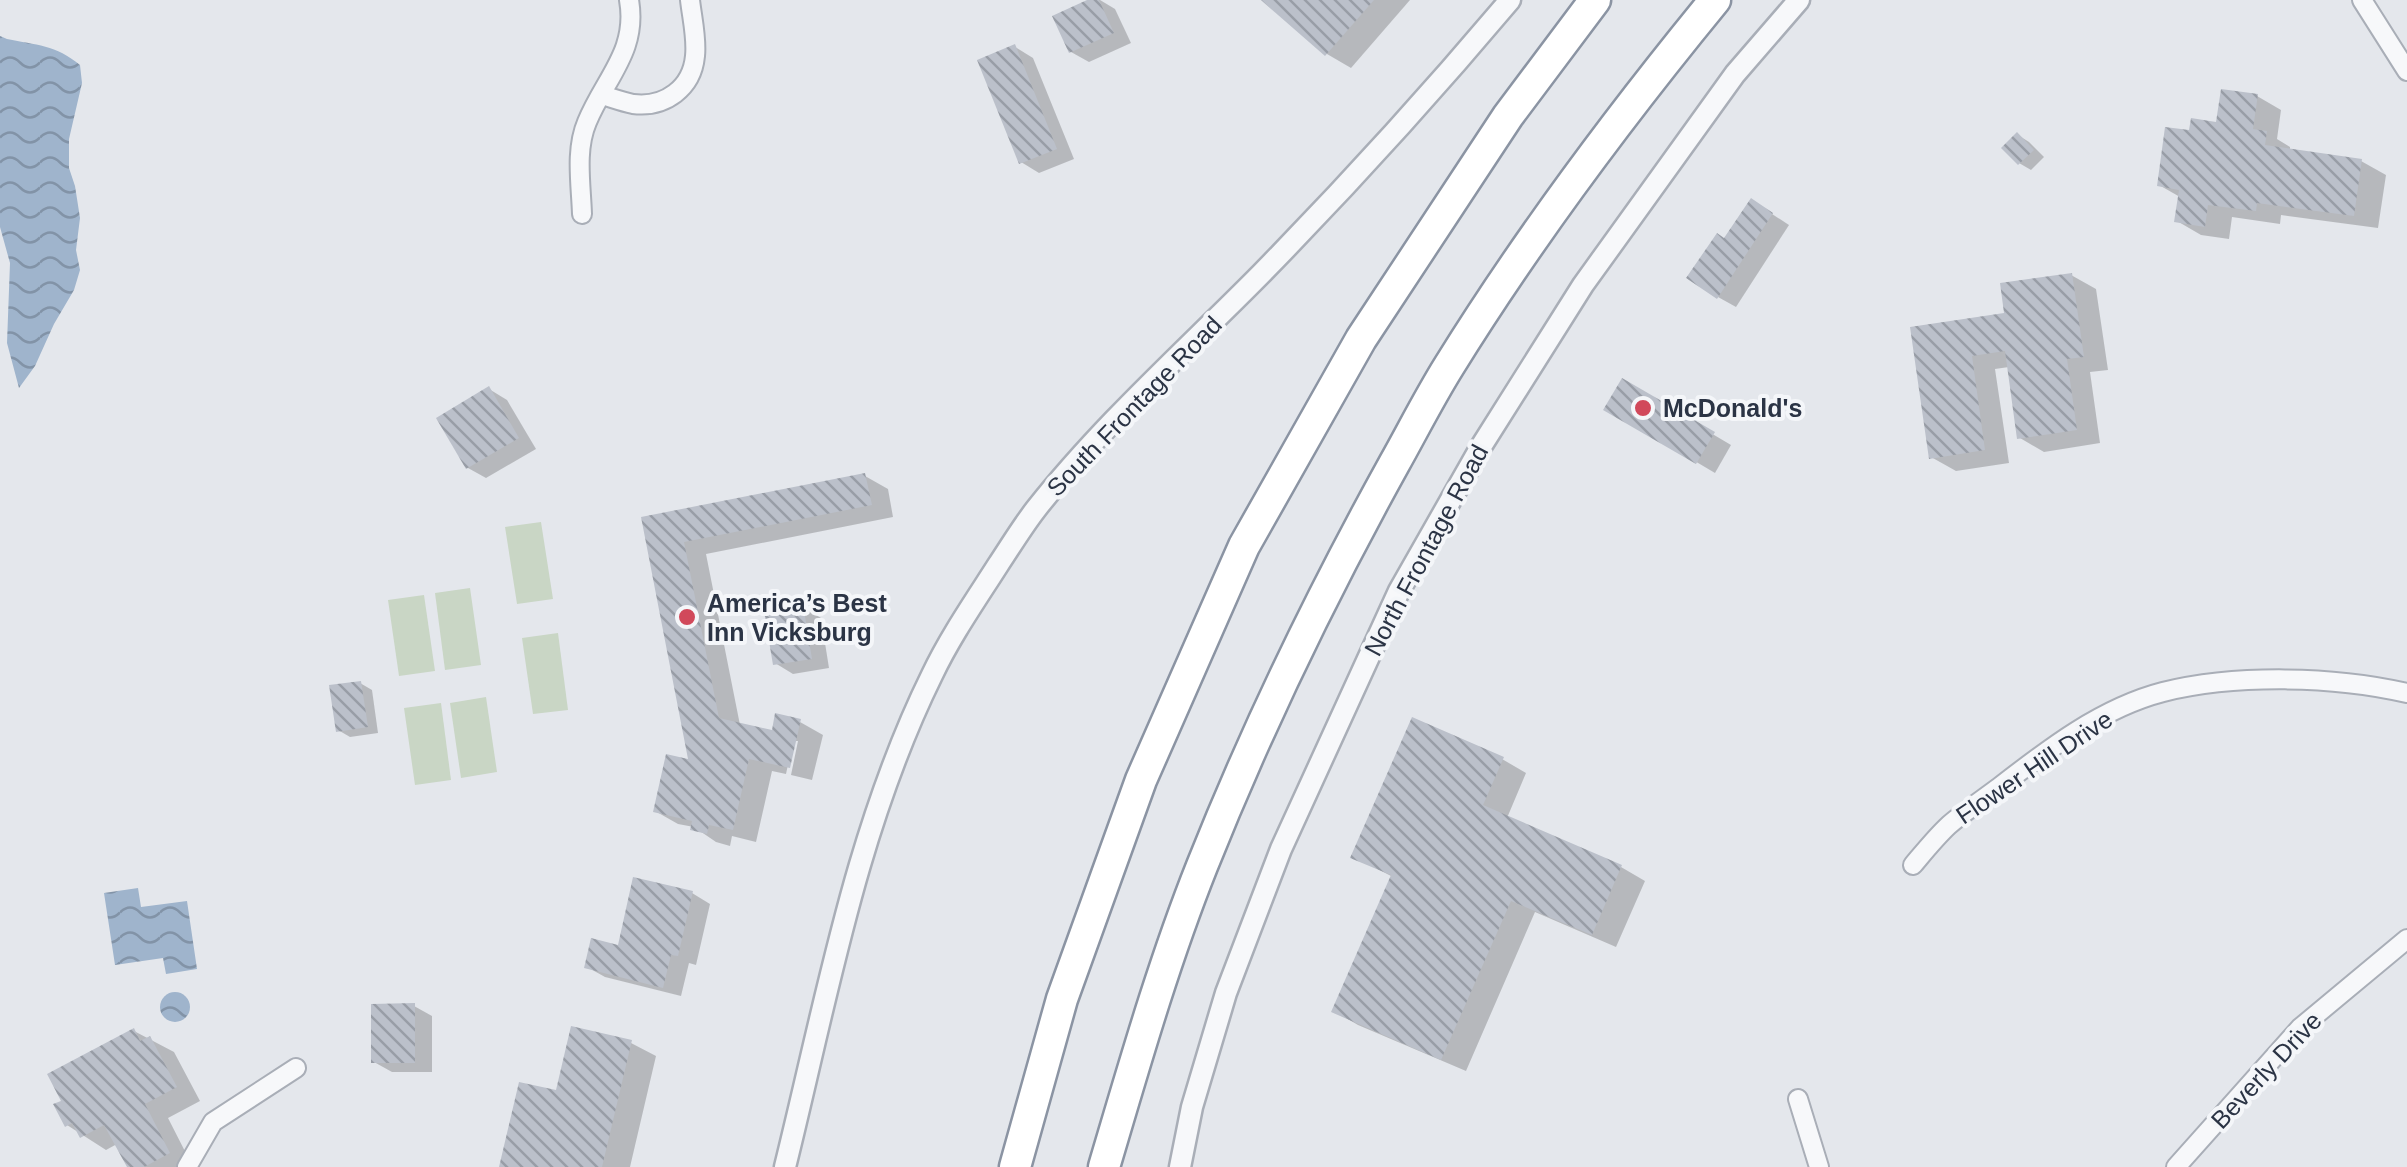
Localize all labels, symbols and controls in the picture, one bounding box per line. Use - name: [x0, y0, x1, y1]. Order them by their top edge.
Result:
- street label: South Frontage Road: [1041, 310, 1227, 502]
- place label: McDonald's: [1663, 394, 1802, 422]
- marker: McDonald's: [1632, 397, 1654, 419]
- street label: North Frontage Road: [1359, 440, 1493, 660]
- place label: America’s Best Inn Vicksburg: [707, 589, 887, 646]
- marker: America’s Best Inn Vicksburg: [676, 606, 698, 628]
- street label: Flower Hill Drive: [1951, 705, 2117, 829]
- street label: Beverly Drive: [2205, 1006, 2327, 1134]

